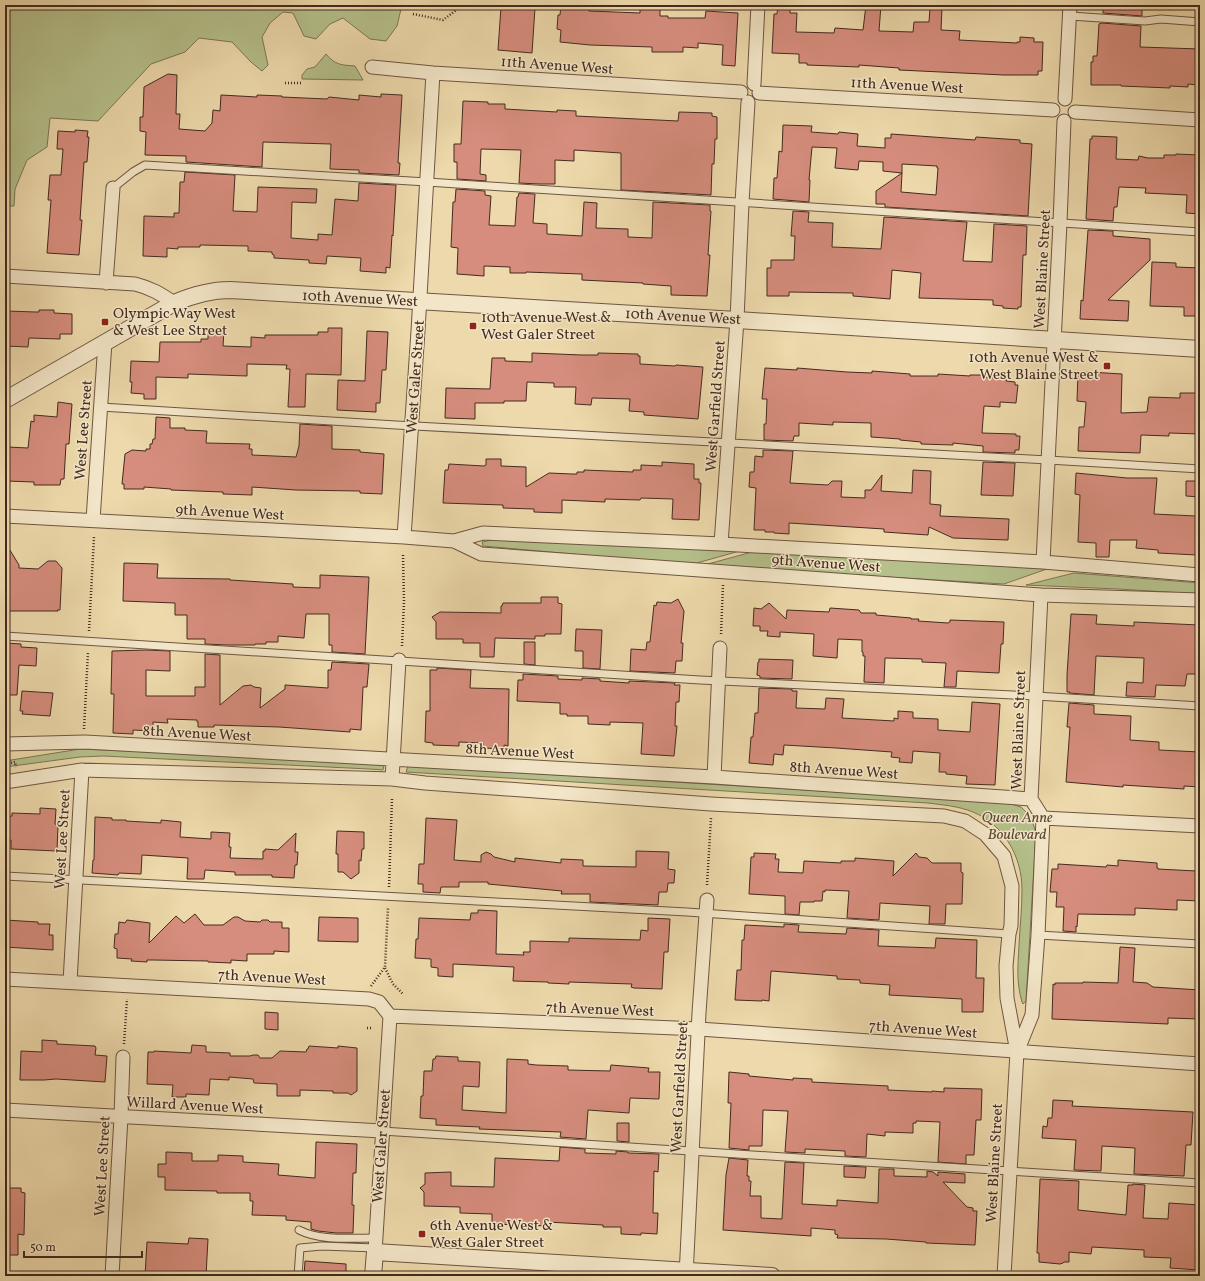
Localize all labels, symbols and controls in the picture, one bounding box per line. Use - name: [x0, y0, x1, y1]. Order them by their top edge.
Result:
- street label: 11th Avenue West: [500, 52, 614, 81]
- street label: 11th Avenue West: [850, 73, 964, 100]
- street label: West Blaine Street: [1030, 209, 1057, 329]
- street label: 10th Avenue West: [301, 286, 419, 313]
- place label: Olympic Way West & West Lee Street: [113, 304, 236, 342]
- street label: 10th Avenue West: [624, 304, 742, 331]
- place label: 10th Avenue West & West Galer Street: [481, 308, 611, 346]
- marker: Olympic Way West & West Lee Street: [100, 317, 110, 327]
- street label: West Galer Street: [402, 319, 431, 435]
- marker: 10th Avenue West & West Galer Street: [468, 321, 478, 331]
- street label: West Garfield Street: [701, 339, 732, 473]
- place label: 10th Avenue West & West Blaine Street: [969, 348, 1099, 386]
- marker: 10th Avenue West & West Blaine Street: [1102, 361, 1112, 371]
- street label: West Lee Street: [71, 379, 98, 481]
- street label: 9th Avenue West: [175, 500, 285, 527]
- street label: 9th Avenue West: [771, 550, 881, 579]
- street label: West Blaine Street: [1007, 670, 1032, 790]
- street label: 8th Avenue West: [142, 721, 252, 748]
- street label: 8th Avenue West: [465, 739, 575, 766]
- street label: 8th Avenue West: [789, 757, 899, 786]
- street label: West Lee Street: [50, 788, 77, 890]
- park label: Queen Anne Boulevard: [981, 808, 1053, 846]
- street label: 7th Avenue West: [217, 965, 327, 992]
- street label: 7th Avenue West: [545, 998, 655, 1023]
- street label: 7th Avenue West: [868, 1016, 978, 1045]
- street label: West Garfield Street: [667, 1021, 694, 1154]
- street label: West Galer Street: [368, 1088, 397, 1204]
- street label: Willard Avenue West: [126, 1092, 264, 1121]
- street label: West Blaine Street: [982, 1103, 1009, 1223]
- street label: West Lee Street: [90, 1115, 117, 1217]
- place label: 6th Avenue West & West Galer Street: [430, 1216, 553, 1254]
- marker: 6th Avenue West & West Galer Street: [417, 1229, 427, 1239]
- scale bar: [24, 1233, 142, 1259]
- text: 50 m: [30, 1240, 56, 1256]

